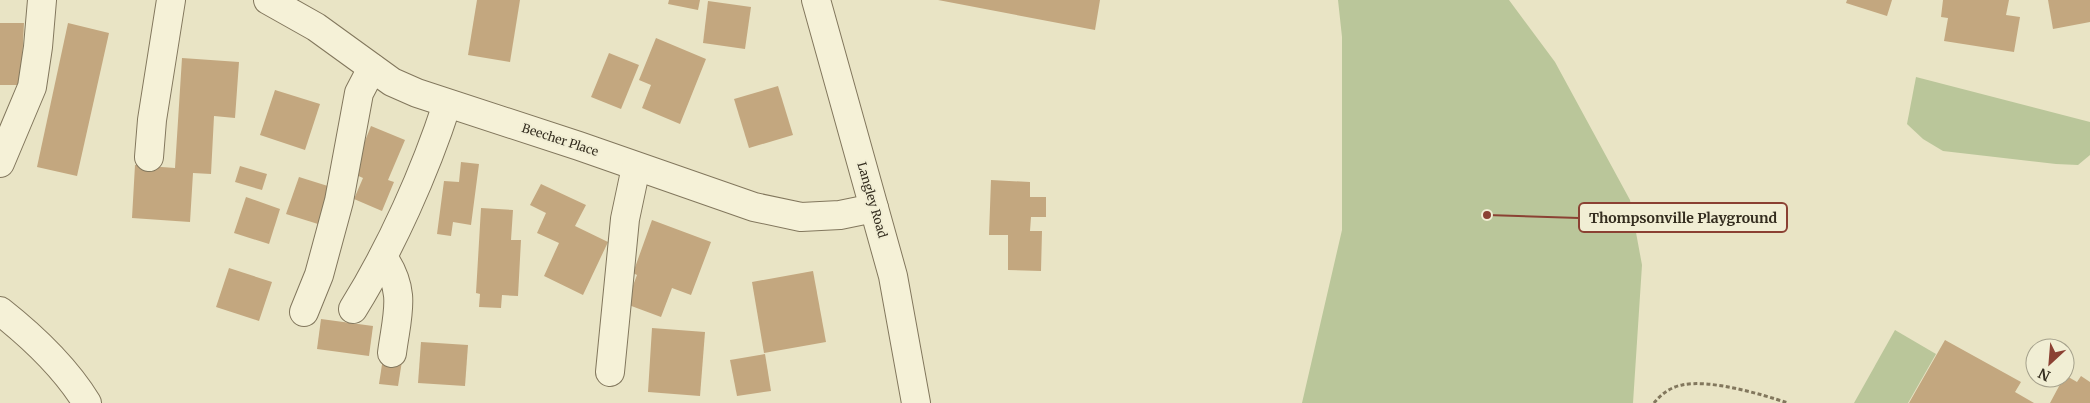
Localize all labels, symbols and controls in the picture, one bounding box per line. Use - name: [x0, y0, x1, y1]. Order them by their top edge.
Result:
- street label: Beecher Place: [520, 120, 600, 159]
- street label: Langley Road: [854, 160, 890, 240]
- callout: Thompsonville Playground: [1579, 203, 1787, 232]
- text: Thompsonville Playground: [1589, 209, 1777, 227]
- north arrow: [2025, 338, 2075, 388]
- text: N: [2035, 364, 2053, 385]

